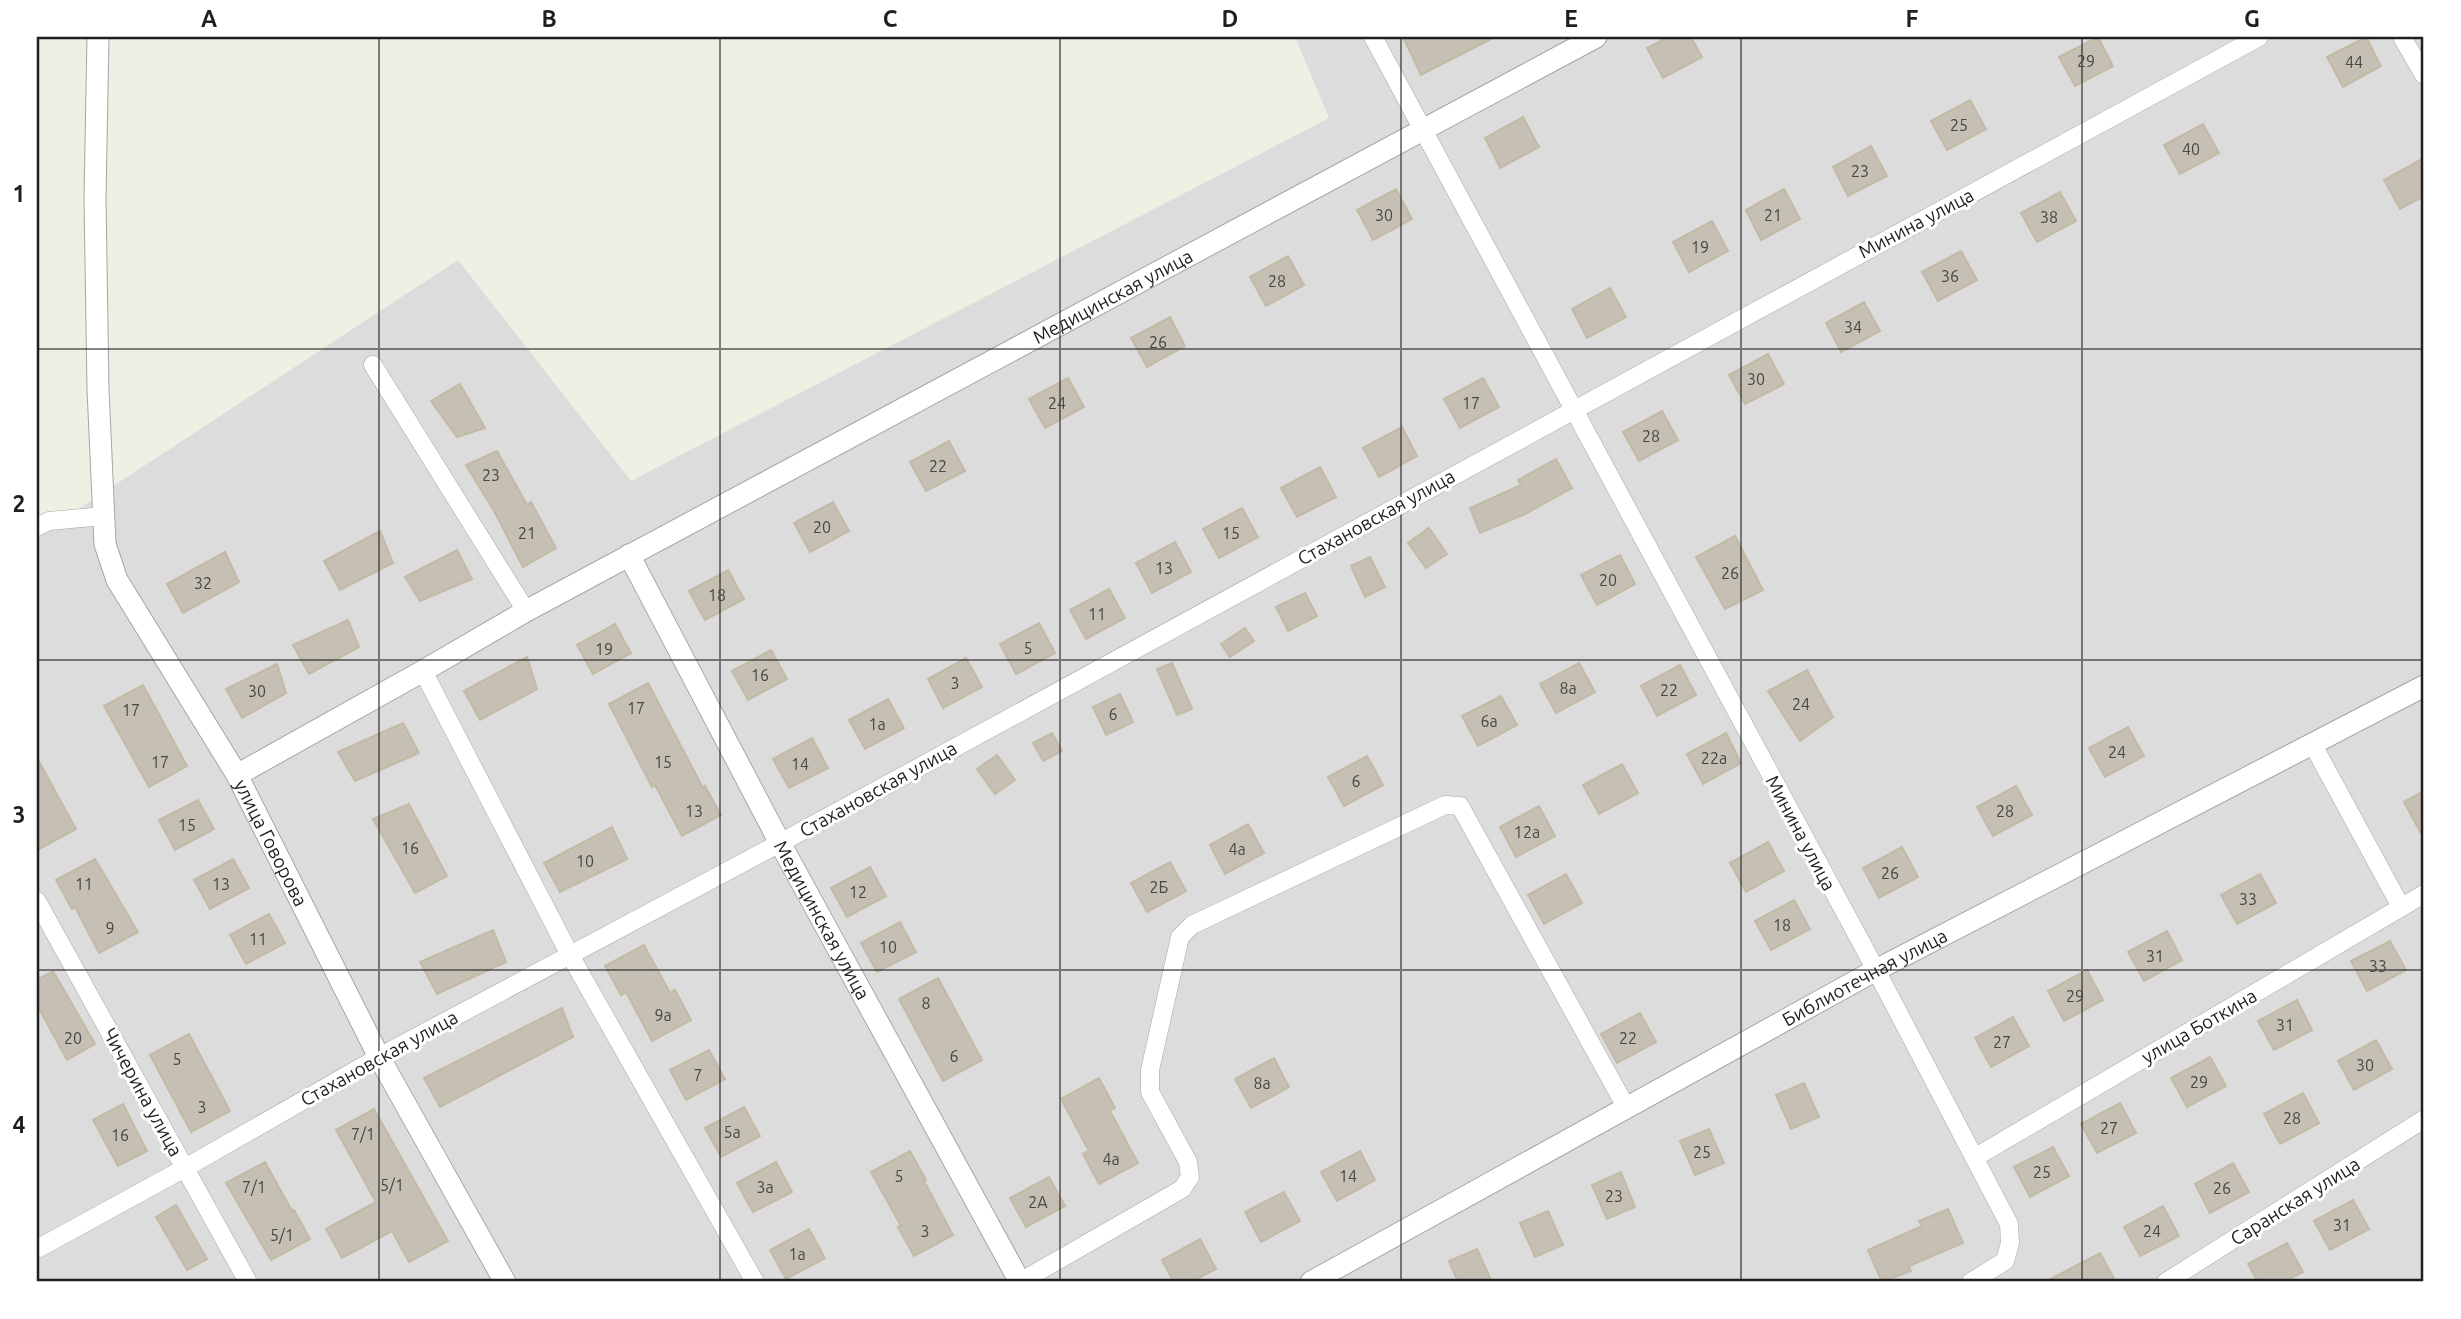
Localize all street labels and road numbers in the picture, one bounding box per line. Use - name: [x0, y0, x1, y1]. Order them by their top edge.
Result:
- street label: Минина улица: [1855, 183, 1977, 263]
- street label: Медицинская улица: [1029, 245, 1196, 348]
- street label: Стахановская улица: [1293, 465, 1459, 569]
- street label: Стахановская улица: [795, 737, 961, 841]
- street label: Минина улица: [1761, 772, 1841, 894]
- street label: улица Говорова: [230, 776, 312, 910]
- street label: Медицинская улица: [770, 837, 874, 1003]
- street label: Библиотечная улица: [1778, 924, 1951, 1031]
- street label: улица Боткина: [2137, 984, 2261, 1068]
- street label: Стахановская улица: [296, 1006, 462, 1110]
- street label: Чичерина улица: [99, 1024, 187, 1160]
- street label: Саранская улица: [2226, 1152, 2364, 1250]

